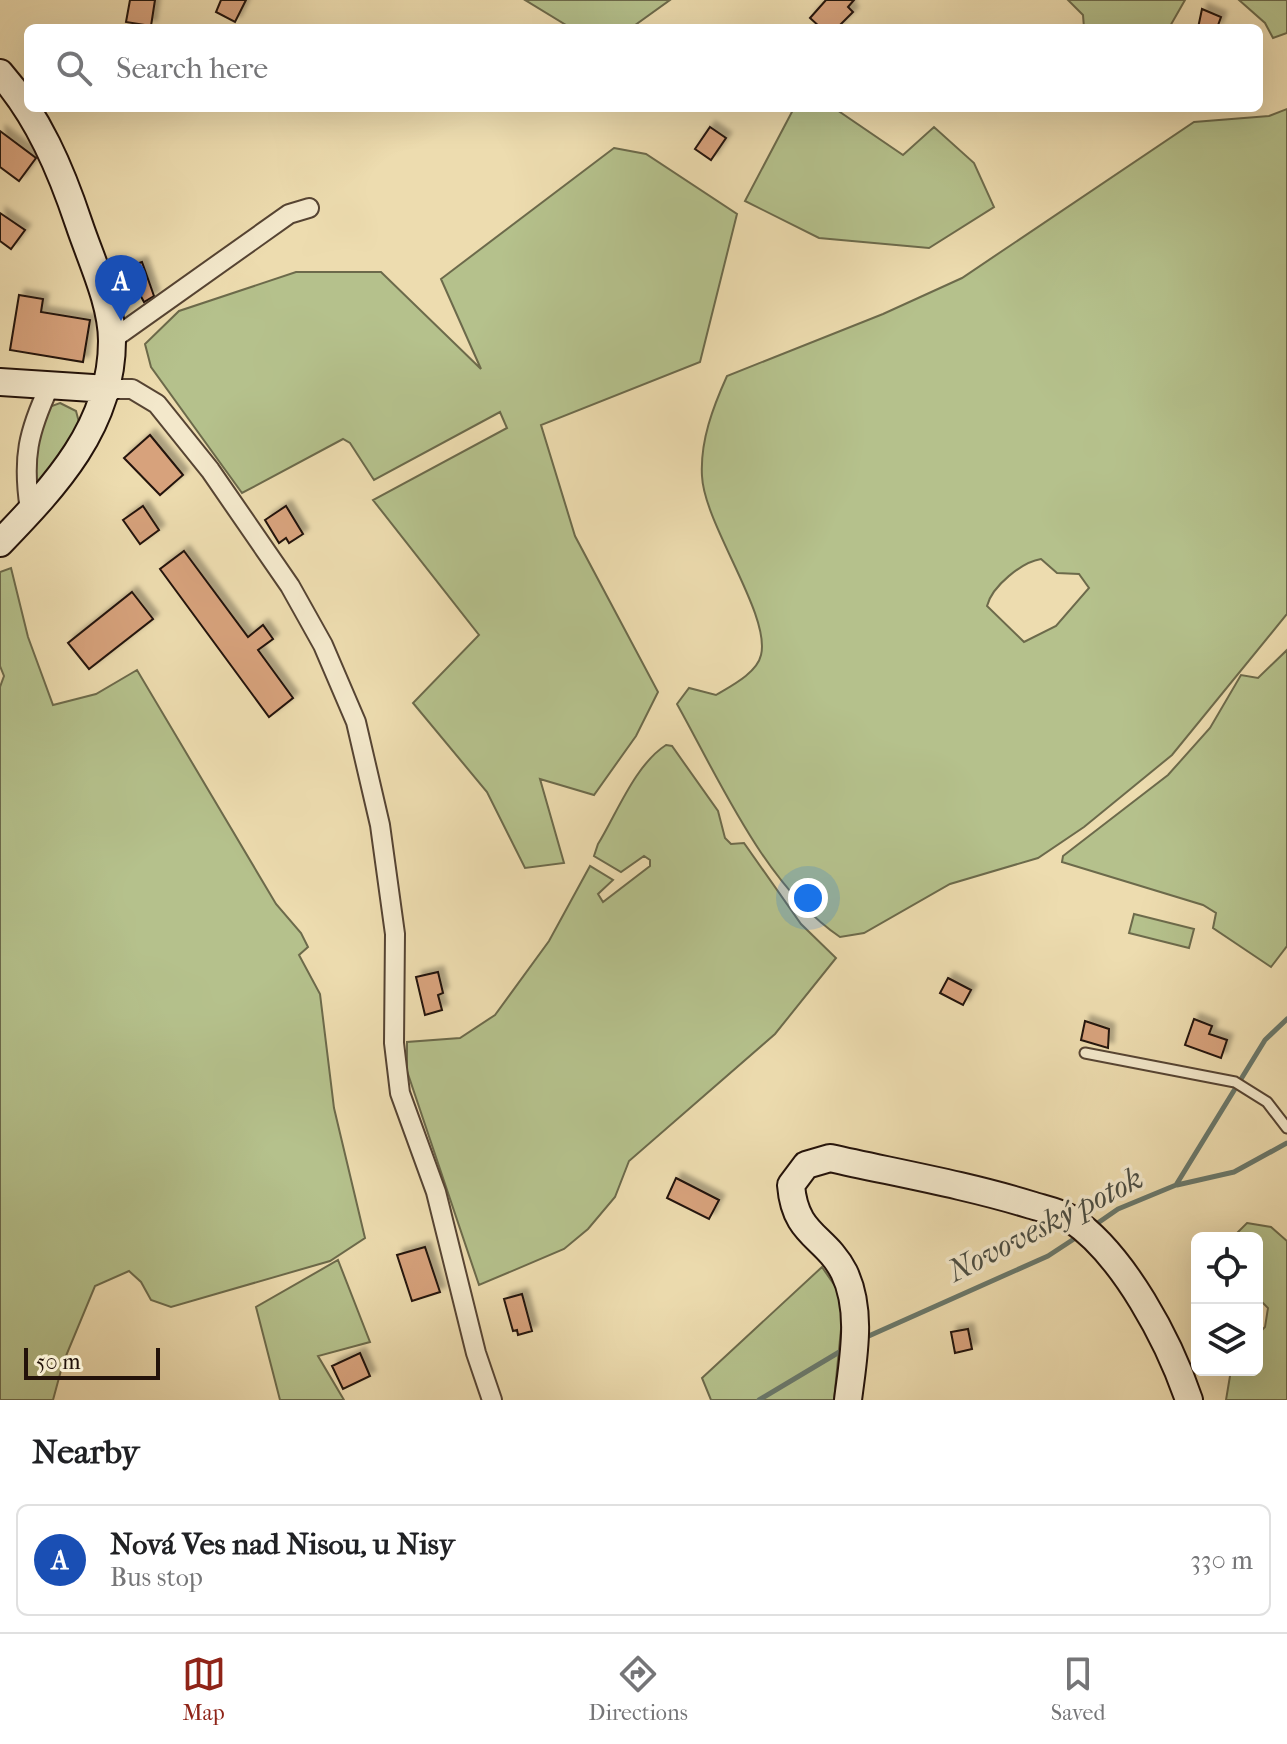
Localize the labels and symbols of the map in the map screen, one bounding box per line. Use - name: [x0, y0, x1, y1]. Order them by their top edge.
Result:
- pin: A: [95, 255, 147, 321]
- your location: [788, 878, 828, 918]
- water label: Novoveský potok: [941, 1159, 1149, 1290]
- scale bar: [24, 1344, 160, 1380]

